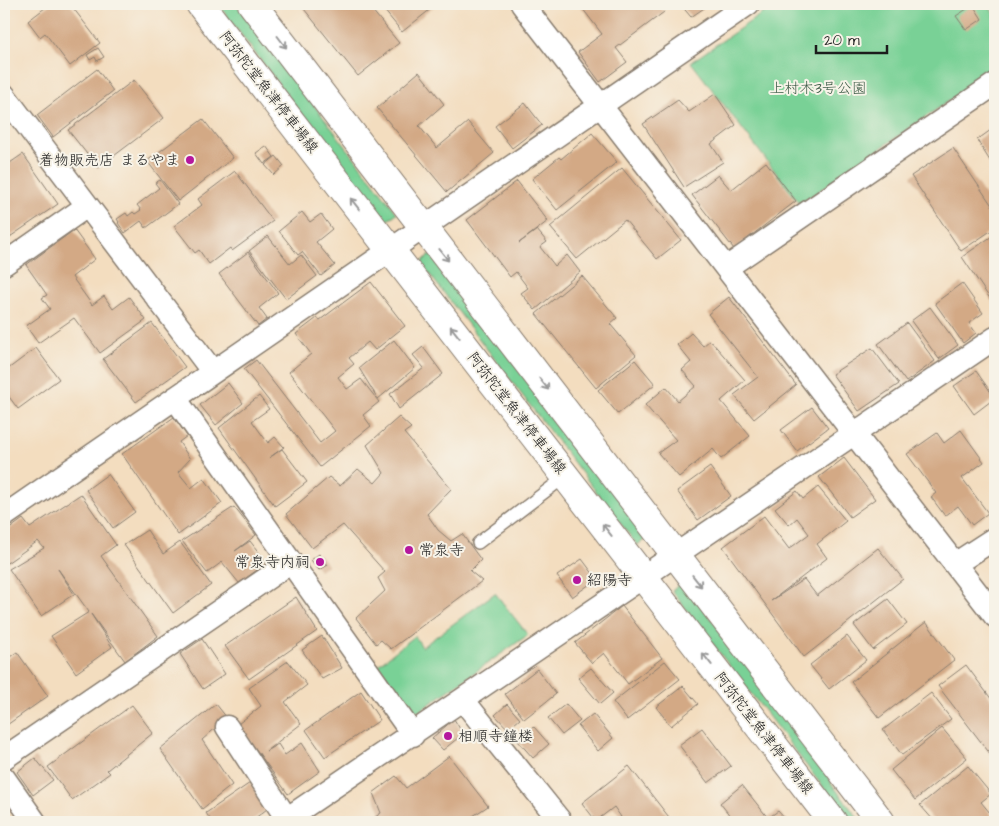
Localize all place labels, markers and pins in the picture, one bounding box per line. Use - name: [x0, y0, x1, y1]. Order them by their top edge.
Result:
- place label: 着物販売店 まるやま: [39, 150, 180, 171]
- marker: 着物販売店 まるやま: [184, 154, 196, 166]
- place label: 常泉寺: [419, 540, 464, 561]
- marker: 常泉寺: [403, 544, 415, 556]
- place label: 常泉寺内祠: [235, 552, 310, 573]
- marker: 常泉寺内祠: [314, 556, 326, 568]
- place label: 紹陽寺: [587, 570, 632, 591]
- marker: 紹陽寺: [571, 574, 583, 586]
- place label: 相順寺鐘楼: [458, 726, 533, 747]
- marker: 相順寺鐘楼: [442, 730, 454, 742]

